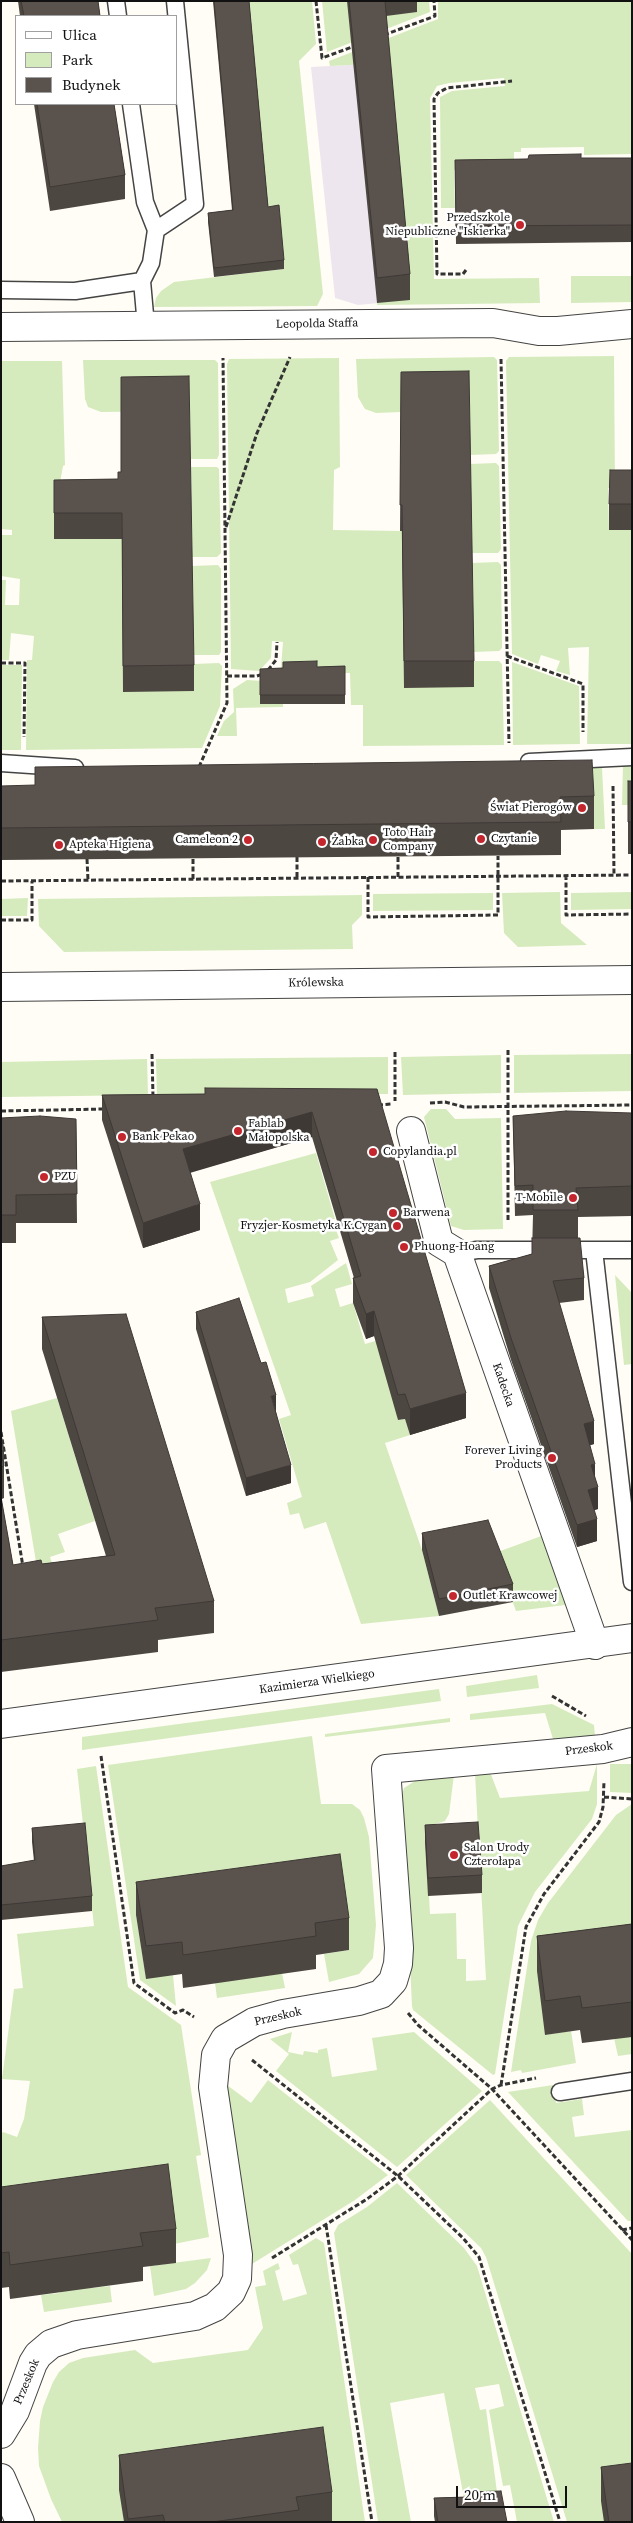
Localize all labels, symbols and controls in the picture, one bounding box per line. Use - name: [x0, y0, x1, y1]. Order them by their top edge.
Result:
- legend: [15, 15, 178, 105]
- text: Ulica: [62, 24, 97, 45]
- text: Park: [62, 49, 93, 70]
- text: Budynek: [62, 74, 121, 95]
- place label: Przedszkole Niepubliczne "Iskierka": [385, 211, 510, 239]
- marker: Przedszkole Niepubliczne "Iskierka": [514, 219, 526, 231]
- street label: Leopolda Staffa: [276, 316, 358, 332]
- place label: Świat Pierogów: [490, 801, 572, 815]
- marker: Świat Pierogów: [576, 802, 588, 814]
- place label: Toto Hair Company: [383, 826, 434, 854]
- place label: Czytanie: [491, 832, 537, 846]
- place label: Cameleon 2: [175, 833, 238, 847]
- marker: Czytanie: [475, 833, 487, 845]
- marker: Cameleon 2: [242, 834, 254, 846]
- marker: Toto Hair Company: [367, 834, 379, 846]
- place label: Żabka: [332, 835, 364, 849]
- marker: Żabka: [316, 836, 328, 848]
- place label: Apteka Higiena: [69, 838, 151, 852]
- marker: Apteka Higiena: [53, 839, 65, 851]
- street label: Królewska: [288, 975, 344, 991]
- place label: Fablab Małopolska: [248, 1117, 310, 1145]
- marker: Fablab Małopolska: [232, 1125, 244, 1137]
- place label: Bank Pekao: [132, 1130, 194, 1144]
- marker: Bank Pekao: [116, 1131, 128, 1143]
- place label: Copylandia.pl: [383, 1145, 457, 1159]
- marker: Copylandia.pl: [367, 1146, 379, 1158]
- place label: PZU: [54, 1170, 76, 1184]
- marker: PZU: [38, 1171, 50, 1183]
- place label: T-Mobile: [515, 1191, 563, 1205]
- marker: T-Mobile: [567, 1192, 579, 1204]
- place label: Barwena: [403, 1206, 450, 1220]
- marker: Barwena: [387, 1207, 399, 1219]
- place label: Fryzjer-Kosmetyka K.Cygan: [240, 1219, 387, 1233]
- marker: Fryzjer-Kosmetyka K.Cygan: [391, 1220, 403, 1232]
- place label: Phuong-Hoang: [414, 1240, 494, 1254]
- marker: Phuong-Hoang: [398, 1241, 410, 1253]
- street label: Kadecka: [489, 1361, 517, 1409]
- place label: Forever Living Products: [465, 1444, 542, 1472]
- marker: Forever Living Products: [546, 1452, 558, 1464]
- place label: Outlet Krawcowej: [463, 1589, 557, 1603]
- marker: Outlet Krawcowej: [447, 1590, 459, 1602]
- street label: Kazimierza Wielkiego: [258, 1667, 376, 1697]
- street label: Przeskok: [564, 1739, 614, 1759]
- place label: Salon Urody Czterołapa: [464, 1841, 529, 1869]
- marker: Salon Urody Czterołapa: [448, 1849, 460, 1861]
- street label: Przeskok: [253, 2005, 303, 2029]
- street label: Przeskok: [11, 2357, 43, 2407]
- scale bar: [458, 2476, 569, 2508]
- text: 20 m: [464, 2484, 496, 2505]

